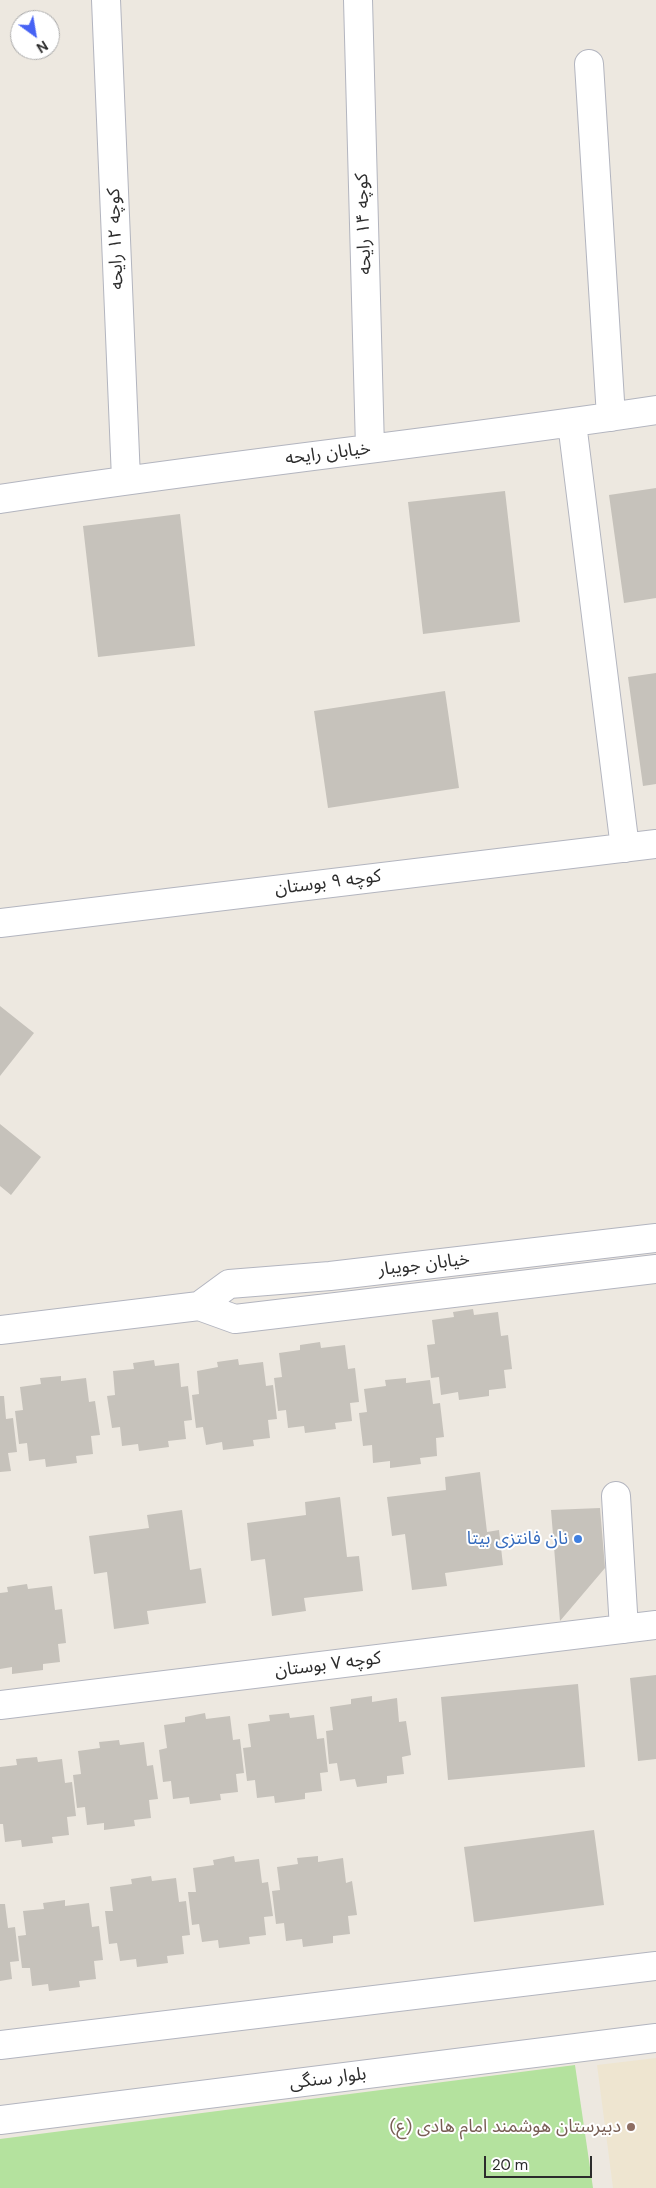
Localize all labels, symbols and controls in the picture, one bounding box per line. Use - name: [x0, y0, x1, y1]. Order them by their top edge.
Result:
- north arrow: [10, 10, 60, 60]
- text: N: [33, 37, 52, 57]
- street label: کوچه ۱۴ رایحه: [351, 173, 377, 275]
- street label: کوچه ۱۲ رایحه: [103, 188, 129, 290]
- street label: خیابان رایحه: [284, 438, 372, 470]
- street label: کوچه ۹ بوستان: [274, 866, 382, 900]
- street label: خیابان جویبار: [377, 1249, 471, 1281]
- place label: نان فانتزی بیتا: [467, 1528, 568, 1550]
- marker: نان فانتزی بیتا: [572, 1533, 584, 1545]
- street label: کوچه ۷ بوستان: [274, 1648, 382, 1682]
- street label: بلوار سنگی: [288, 2064, 368, 2094]
- place label: دبیرستان هوشمند امام هادی (ع): [390, 2116, 621, 2138]
- marker: دبیرستان هوشمند امام هادی (ع): [625, 2121, 637, 2133]
- scale bar: [486, 2146, 594, 2178]
- text: 20 m: [492, 2155, 528, 2175]

